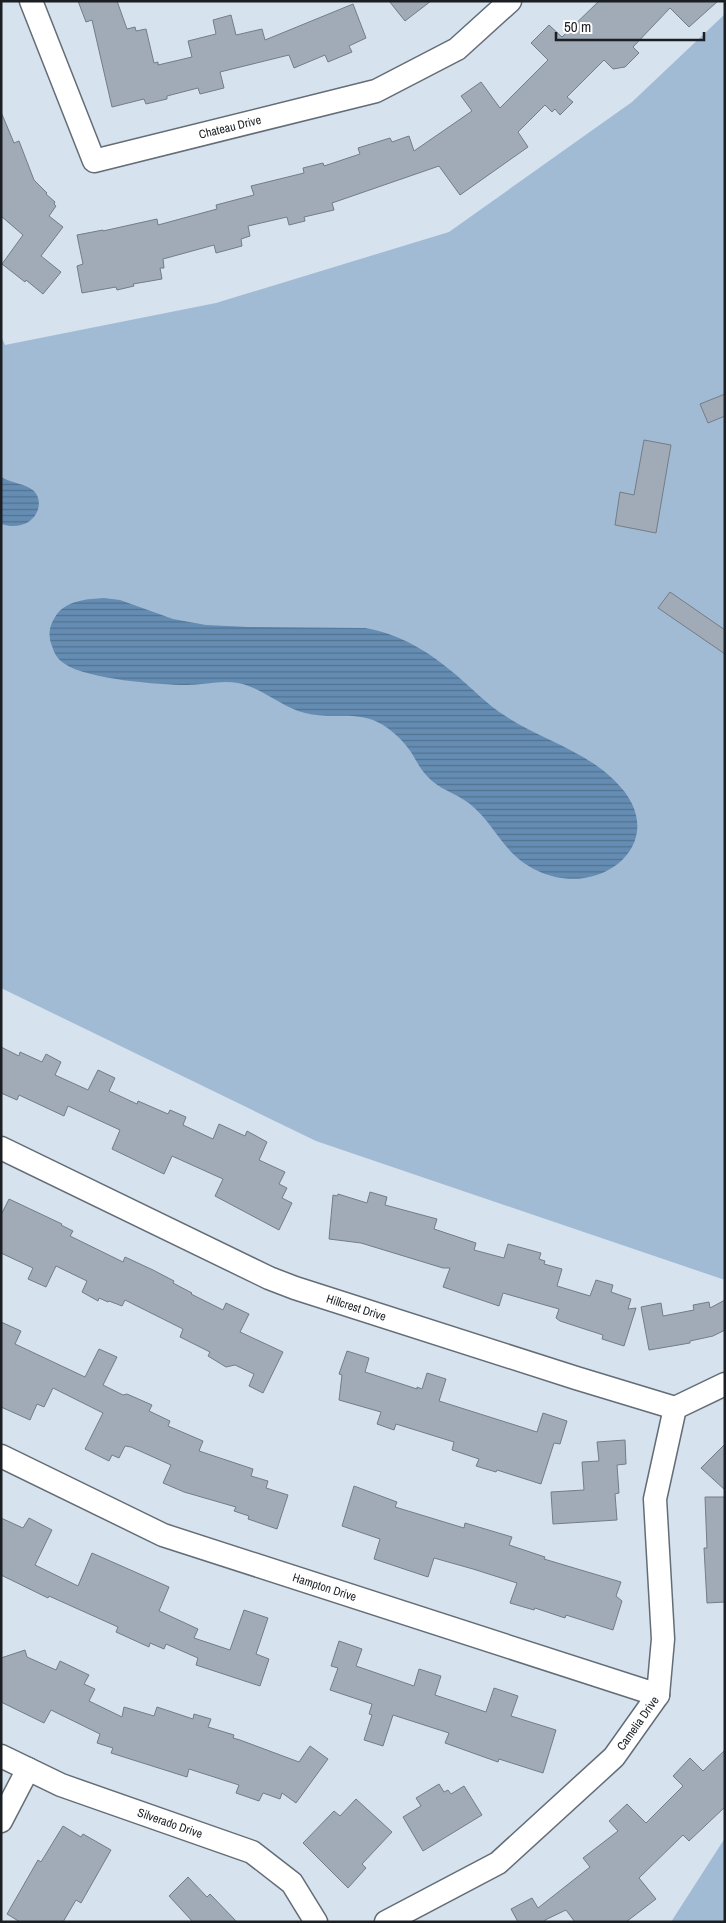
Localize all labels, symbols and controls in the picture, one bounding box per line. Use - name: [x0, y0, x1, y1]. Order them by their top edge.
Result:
- scale bar: [556, 10, 704, 42]
- text: 50 m: [564, 16, 591, 37]
- street label: Chateau Drive: [197, 112, 263, 143]
- street label: Hillcrest Drive: [324, 1291, 388, 1325]
- street label: Hampton Drive: [291, 1569, 359, 1605]
- street label: Camelia Drive: [613, 1693, 663, 1754]
- street label: Silverado Drive: [135, 1804, 205, 1842]

